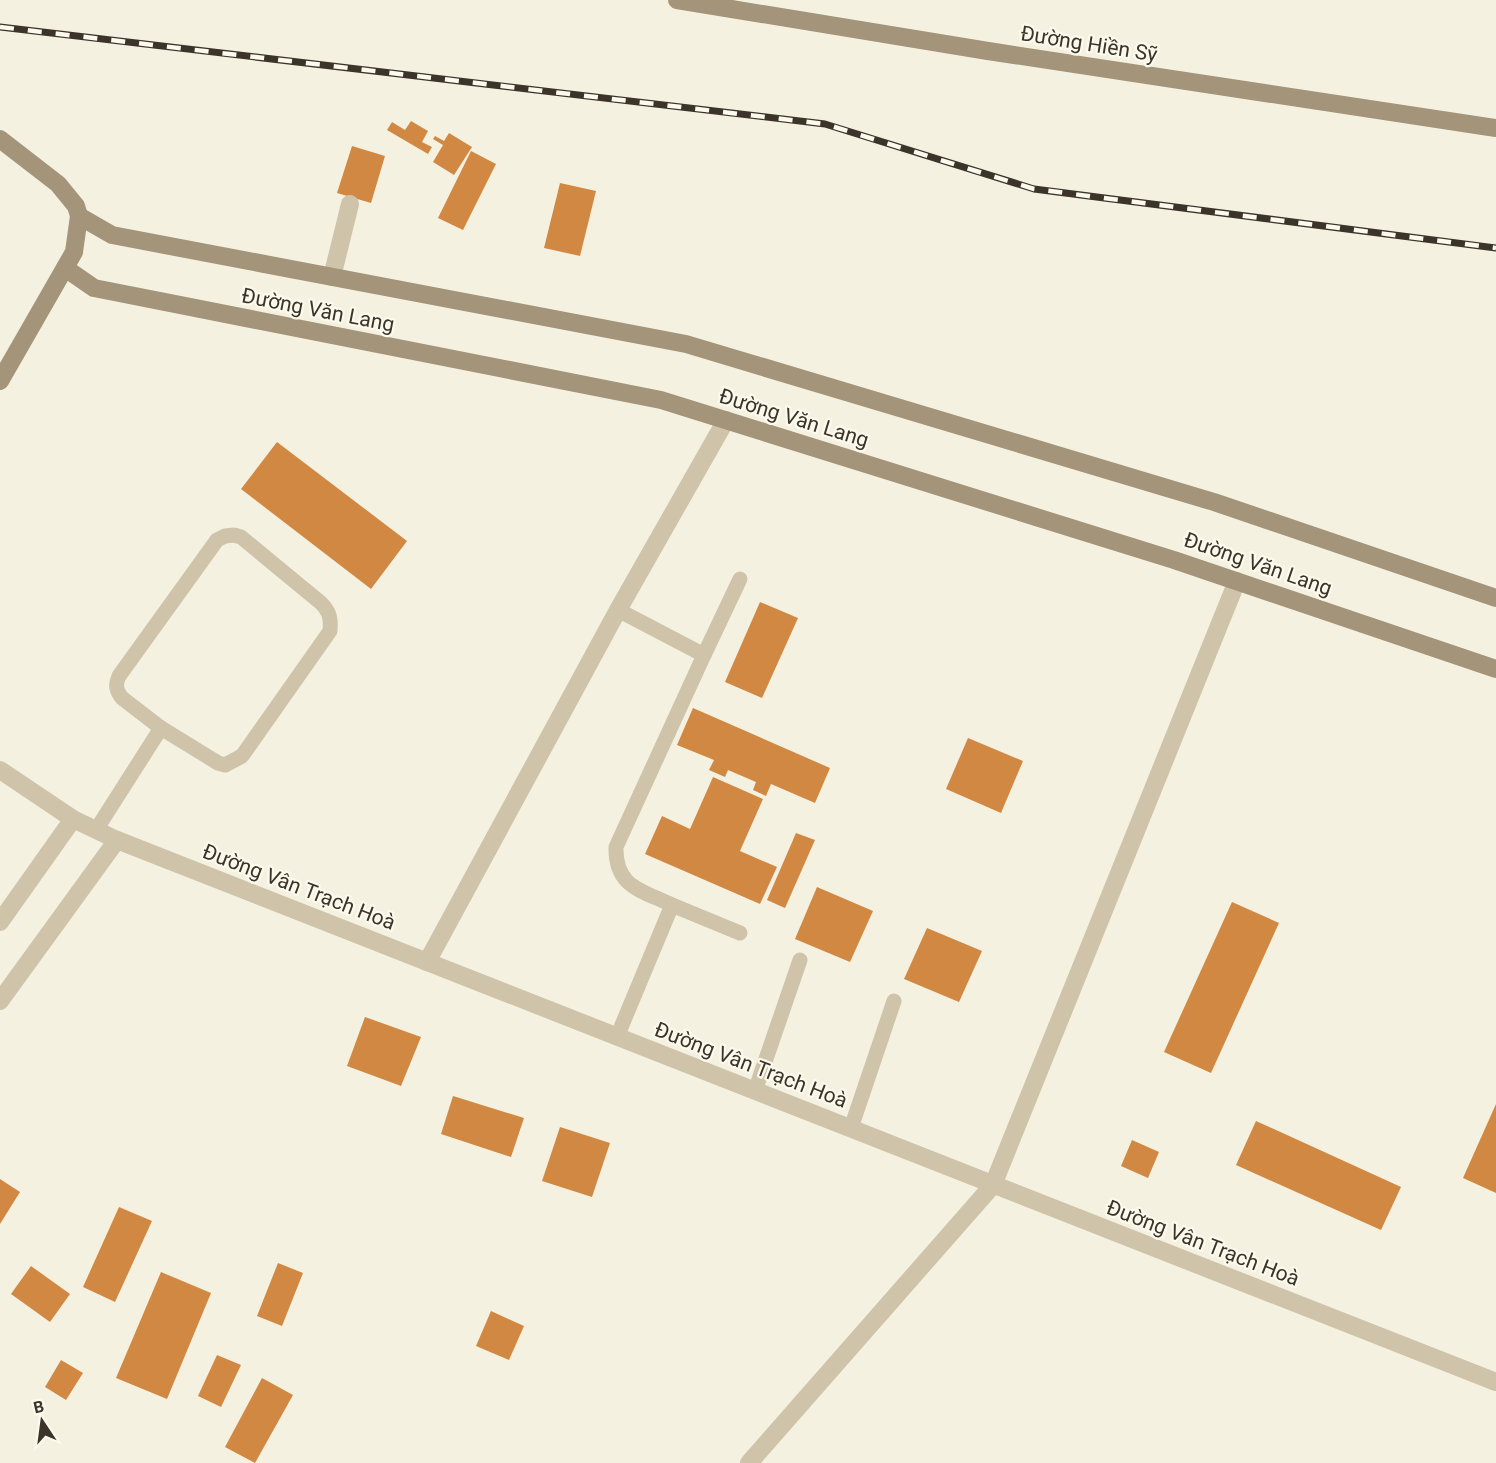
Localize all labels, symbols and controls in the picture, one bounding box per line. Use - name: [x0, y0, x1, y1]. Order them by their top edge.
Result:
- street label: Đường Hiền Sỹ: [1019, 21, 1159, 67]
- street label: Đường Văn Lang: [240, 283, 396, 337]
- street label: Đường Văn Lang: [716, 384, 872, 452]
- street label: Đường Văn Lang: [1181, 527, 1335, 601]
- street label: Đường Vân Trạch Hoà: [199, 839, 399, 935]
- street label: Đường Vân Trạch Hoà: [651, 1017, 851, 1113]
- street label: Đường Vân Trạch Hoà: [1103, 1195, 1303, 1291]
- north arrow: [12, 1391, 72, 1451]
- text: B: [32, 1396, 46, 1417]

